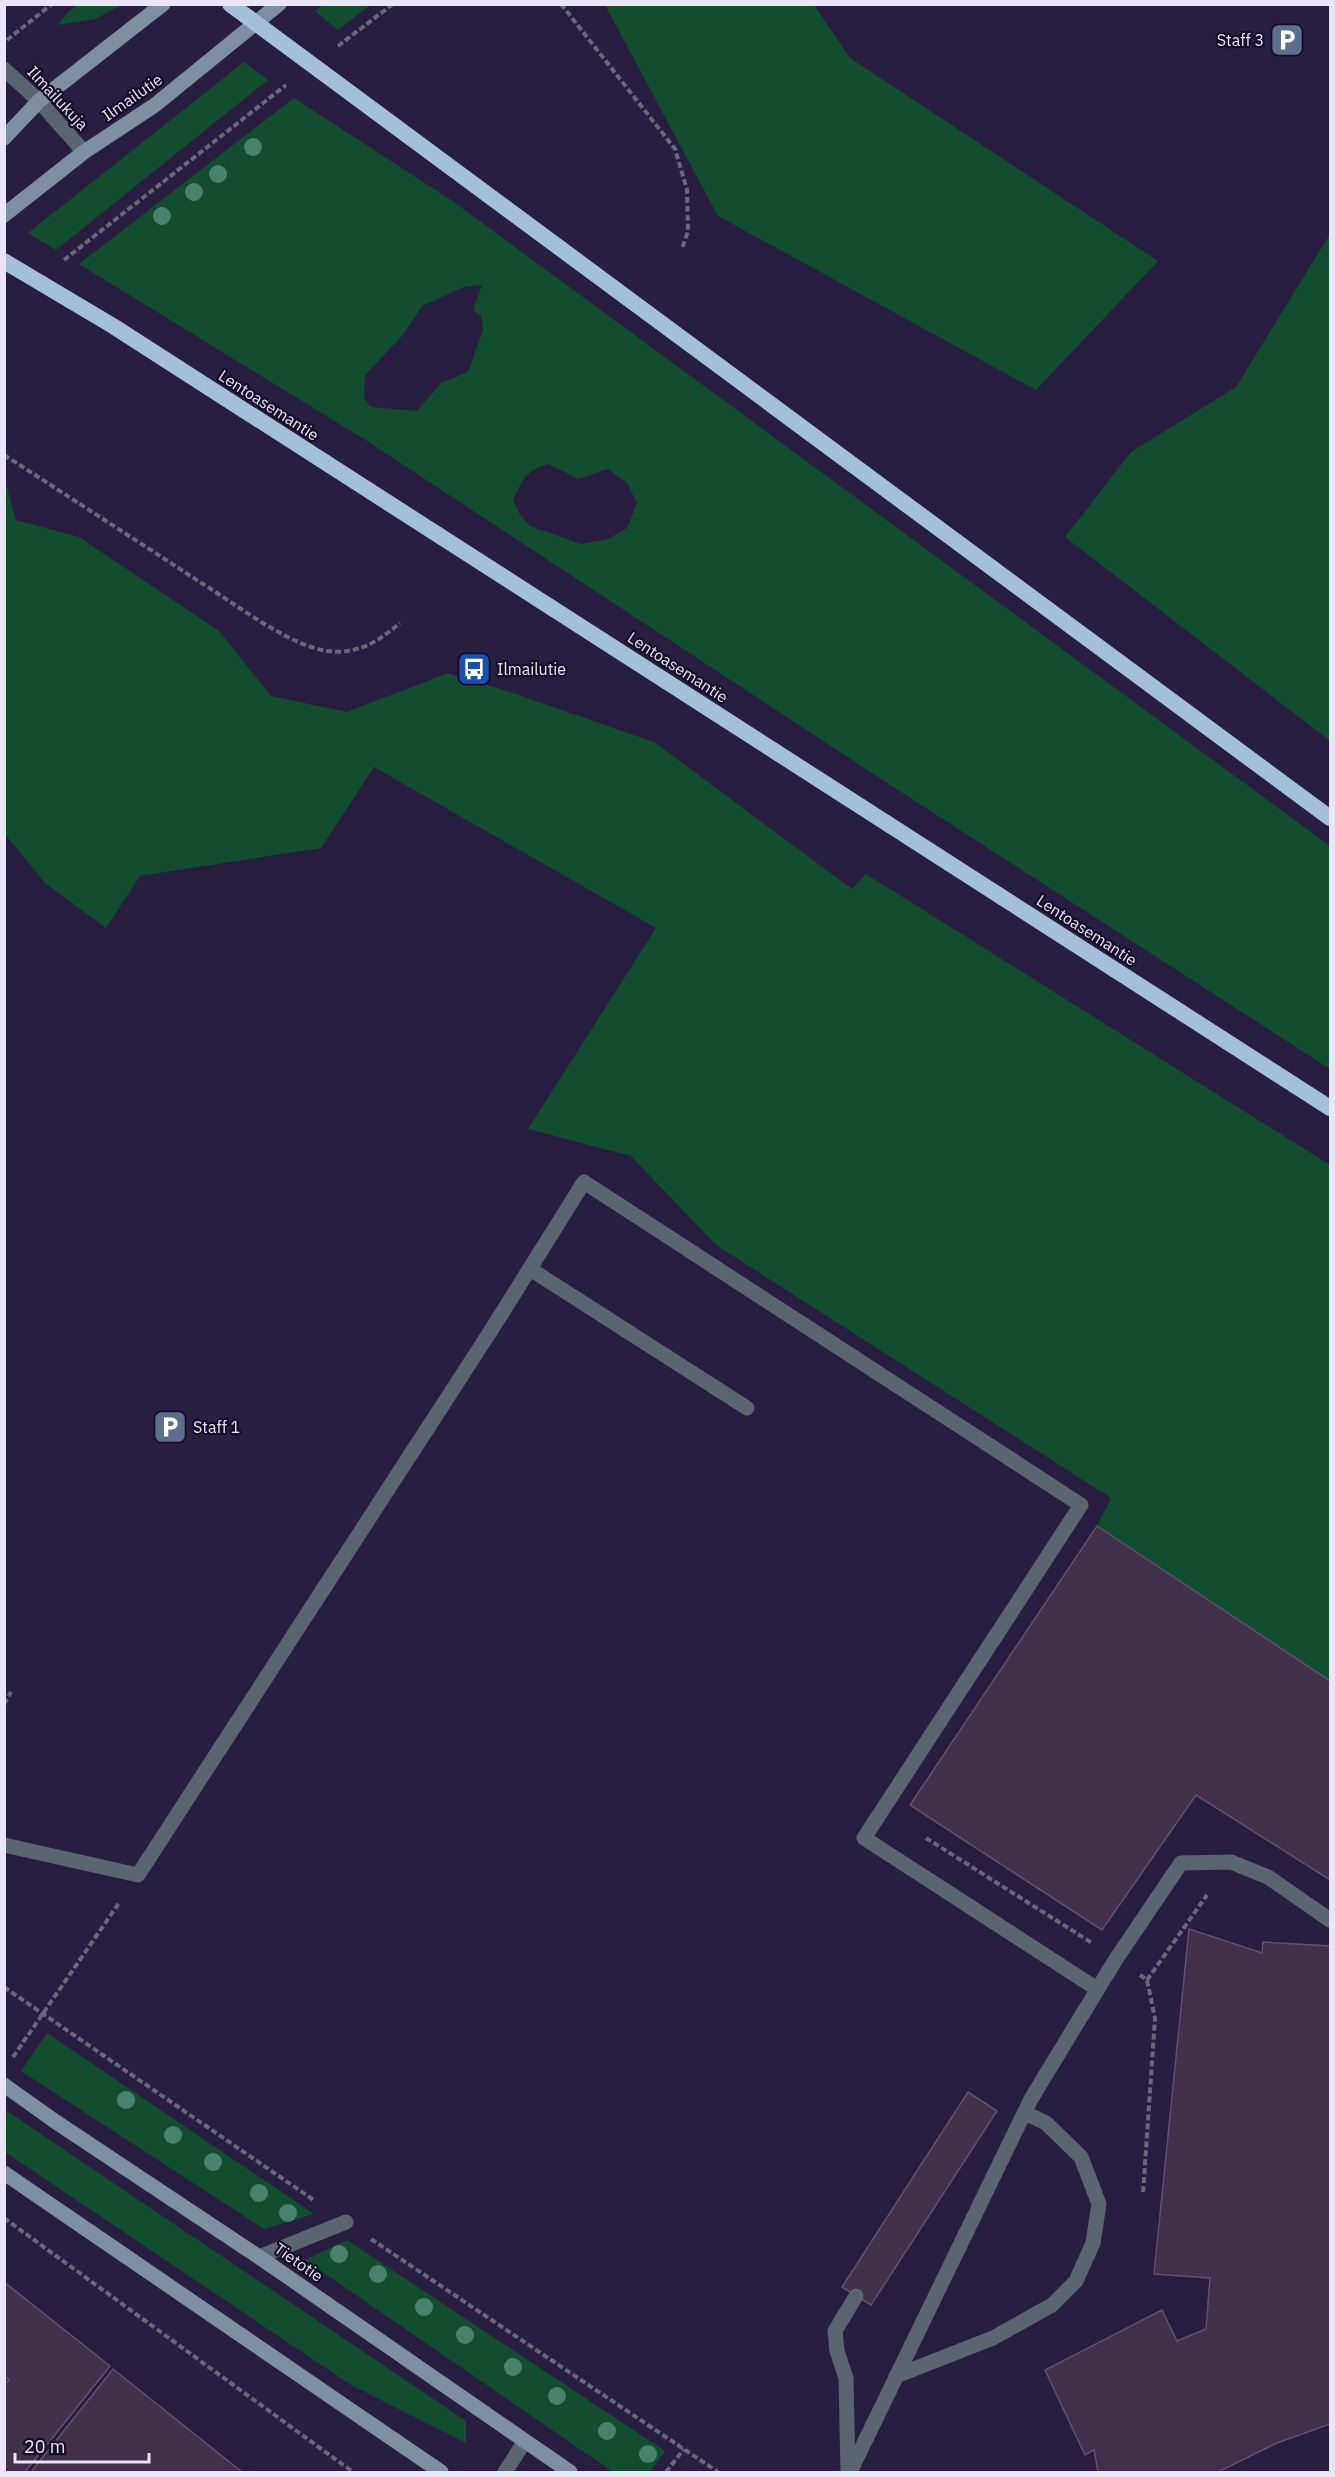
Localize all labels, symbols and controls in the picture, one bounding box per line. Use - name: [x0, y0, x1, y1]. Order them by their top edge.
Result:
- parking icon: Staff 3: [1269, 22, 1305, 58]
- place label: Staff 3: [1217, 30, 1264, 50]
- street label: Ilmailukuja: [23, 62, 93, 135]
- street label: Ilmailutie: [98, 69, 166, 125]
- street label: Lentoasemantie: [215, 365, 323, 445]
- street label: Lentoasemantie: [624, 627, 732, 707]
- bus stop icon: Ilmailutie: [456, 651, 492, 687]
- place label: Ilmailutie: [497, 659, 566, 679]
- street label: Lentoasemantie: [1033, 890, 1141, 970]
- parking icon: Staff 1: [152, 1409, 188, 1445]
- place label: Staff 1: [193, 1417, 240, 1437]
- street label: Tietotie: [271, 2238, 327, 2286]
- scale bar: [15, 2426, 148, 2464]
- text: 20 m: [24, 2435, 66, 2458]

